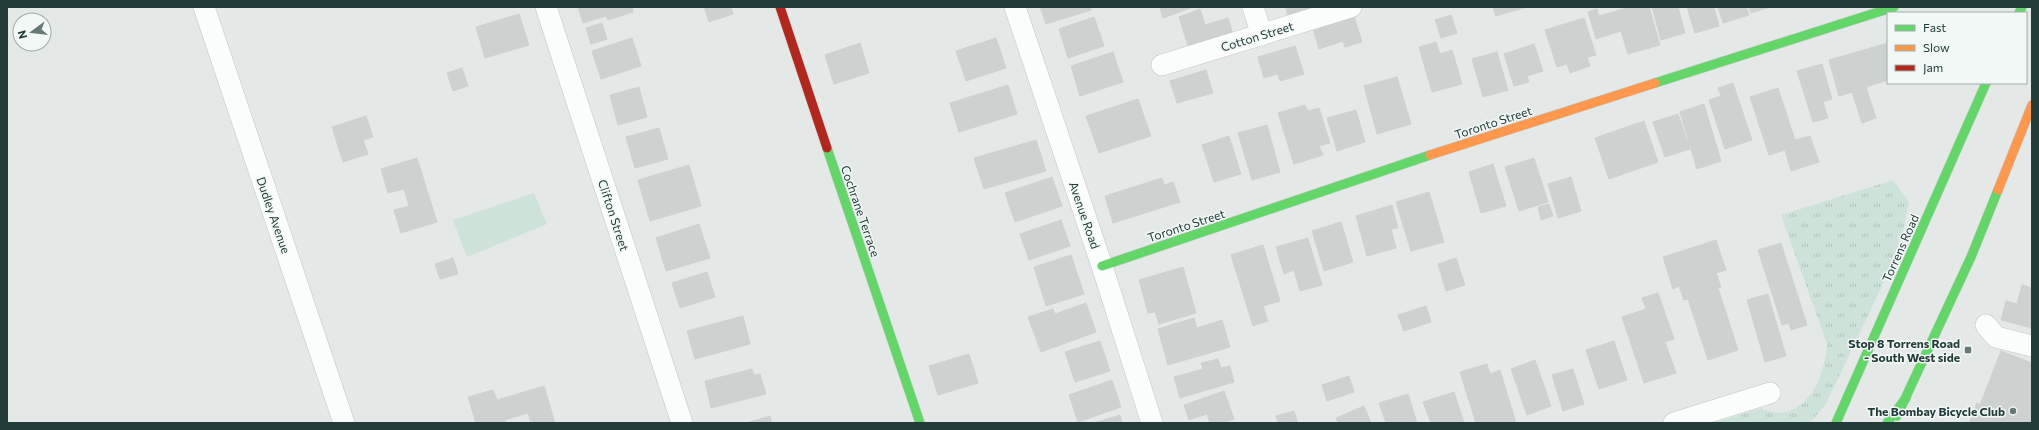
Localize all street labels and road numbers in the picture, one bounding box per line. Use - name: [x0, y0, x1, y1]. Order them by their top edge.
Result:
- street label: Cotton Street: [1219, 18, 1295, 54]
- street label: Toronto Street: [1452, 103, 1534, 141]
- street label: Cochrane Terrace: [839, 163, 883, 259]
- street label: Dudley Avenue: [254, 175, 294, 255]
- street label: Clifton Street: [596, 178, 632, 253]
- street label: Avenue Road: [1067, 179, 1103, 251]
- street label: Toronto Street: [1145, 206, 1227, 244]
- street label: Torrens Road: [1879, 212, 1921, 284]

